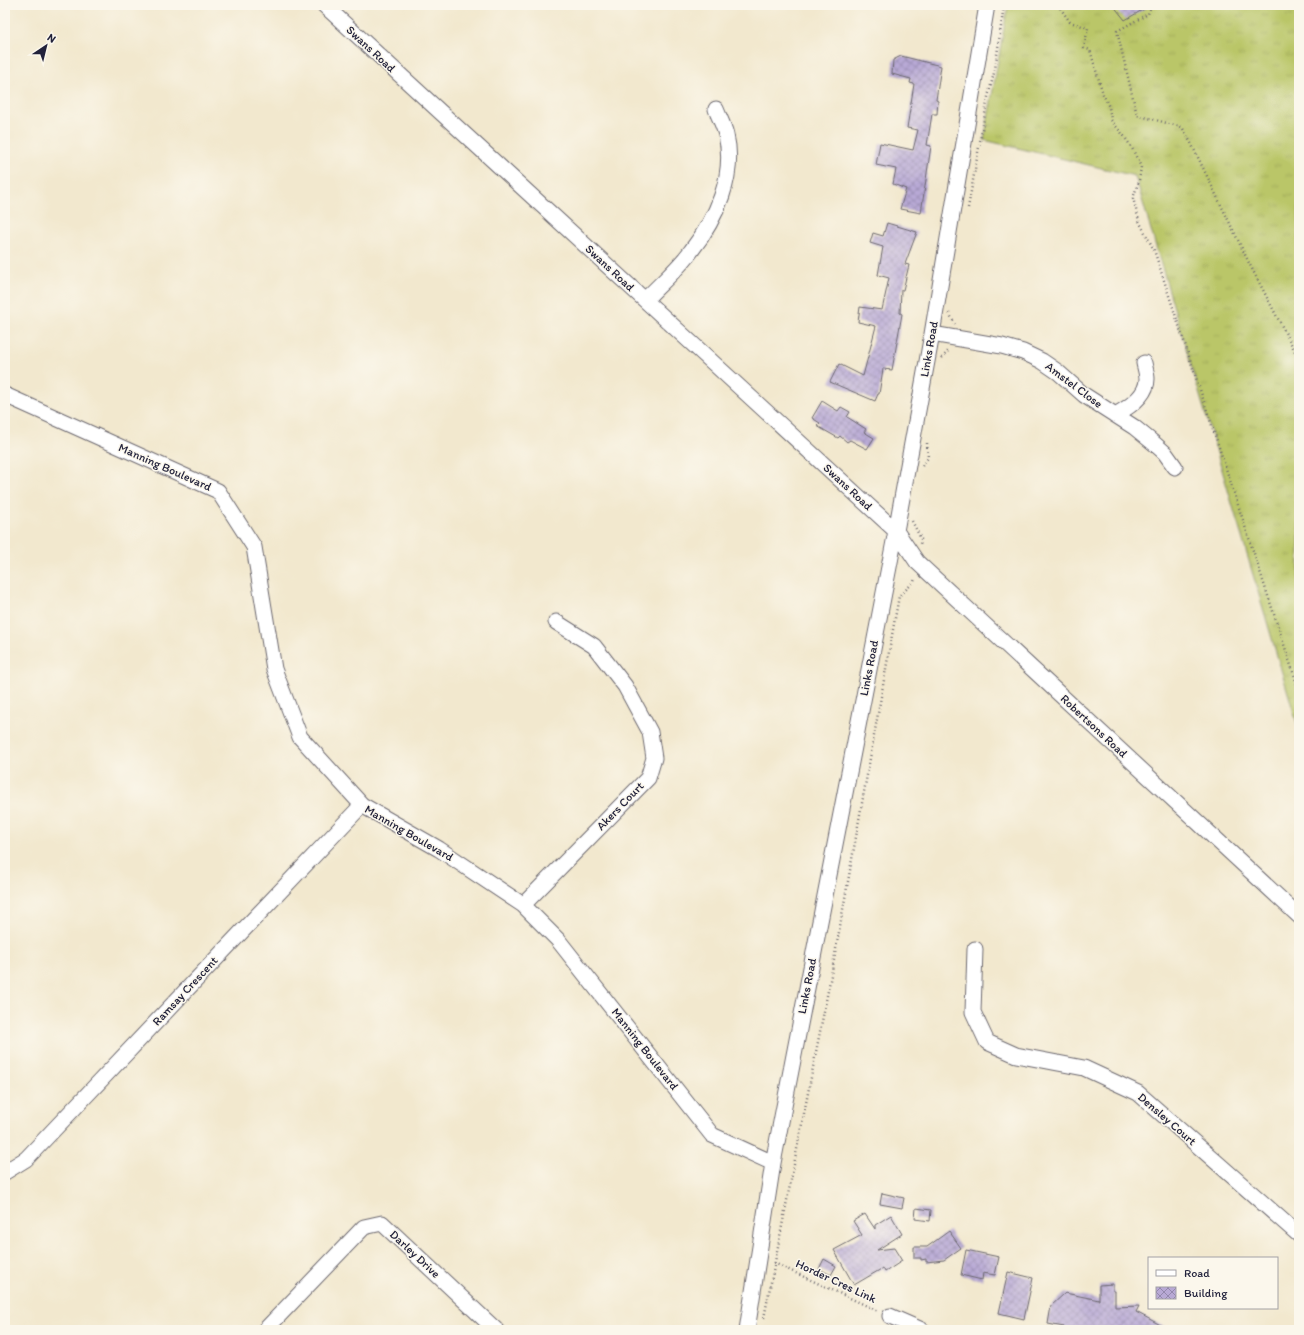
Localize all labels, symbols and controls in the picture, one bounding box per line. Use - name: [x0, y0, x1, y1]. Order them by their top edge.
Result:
- street label: Swans Road: [344, 23, 399, 76]
- north arrow: [26, 26, 66, 66]
- text: N: [45, 31, 58, 46]
- street label: Swans Road: [583, 242, 638, 295]
- street label: Links Road: [917, 320, 941, 378]
- street label: Amstel Close: [1043, 359, 1105, 411]
- street label: Manning Boulevard: [116, 440, 214, 494]
- street label: Swans Road: [821, 461, 876, 514]
- street label: Links Road: [857, 639, 881, 697]
- street label: Robertsons Road: [1058, 692, 1131, 761]
- street label: Akers Court: [593, 779, 647, 833]
- street label: Manning Boulevard: [362, 802, 456, 864]
- street label: Ramsay Crescent: [149, 953, 221, 1028]
- street label: Links Road: [795, 957, 819, 1015]
- street label: Manning Boulevard: [609, 1005, 682, 1093]
- street label: Densley Court: [1135, 1090, 1199, 1148]
- street label: Darley Drive: [387, 1227, 443, 1281]
- street label: Horder Cres Link: [794, 1256, 879, 1306]
- legend: [1148, 1257, 1278, 1309]
- text: Road: [1184, 1266, 1210, 1280]
- text: Building: [1184, 1286, 1228, 1300]

